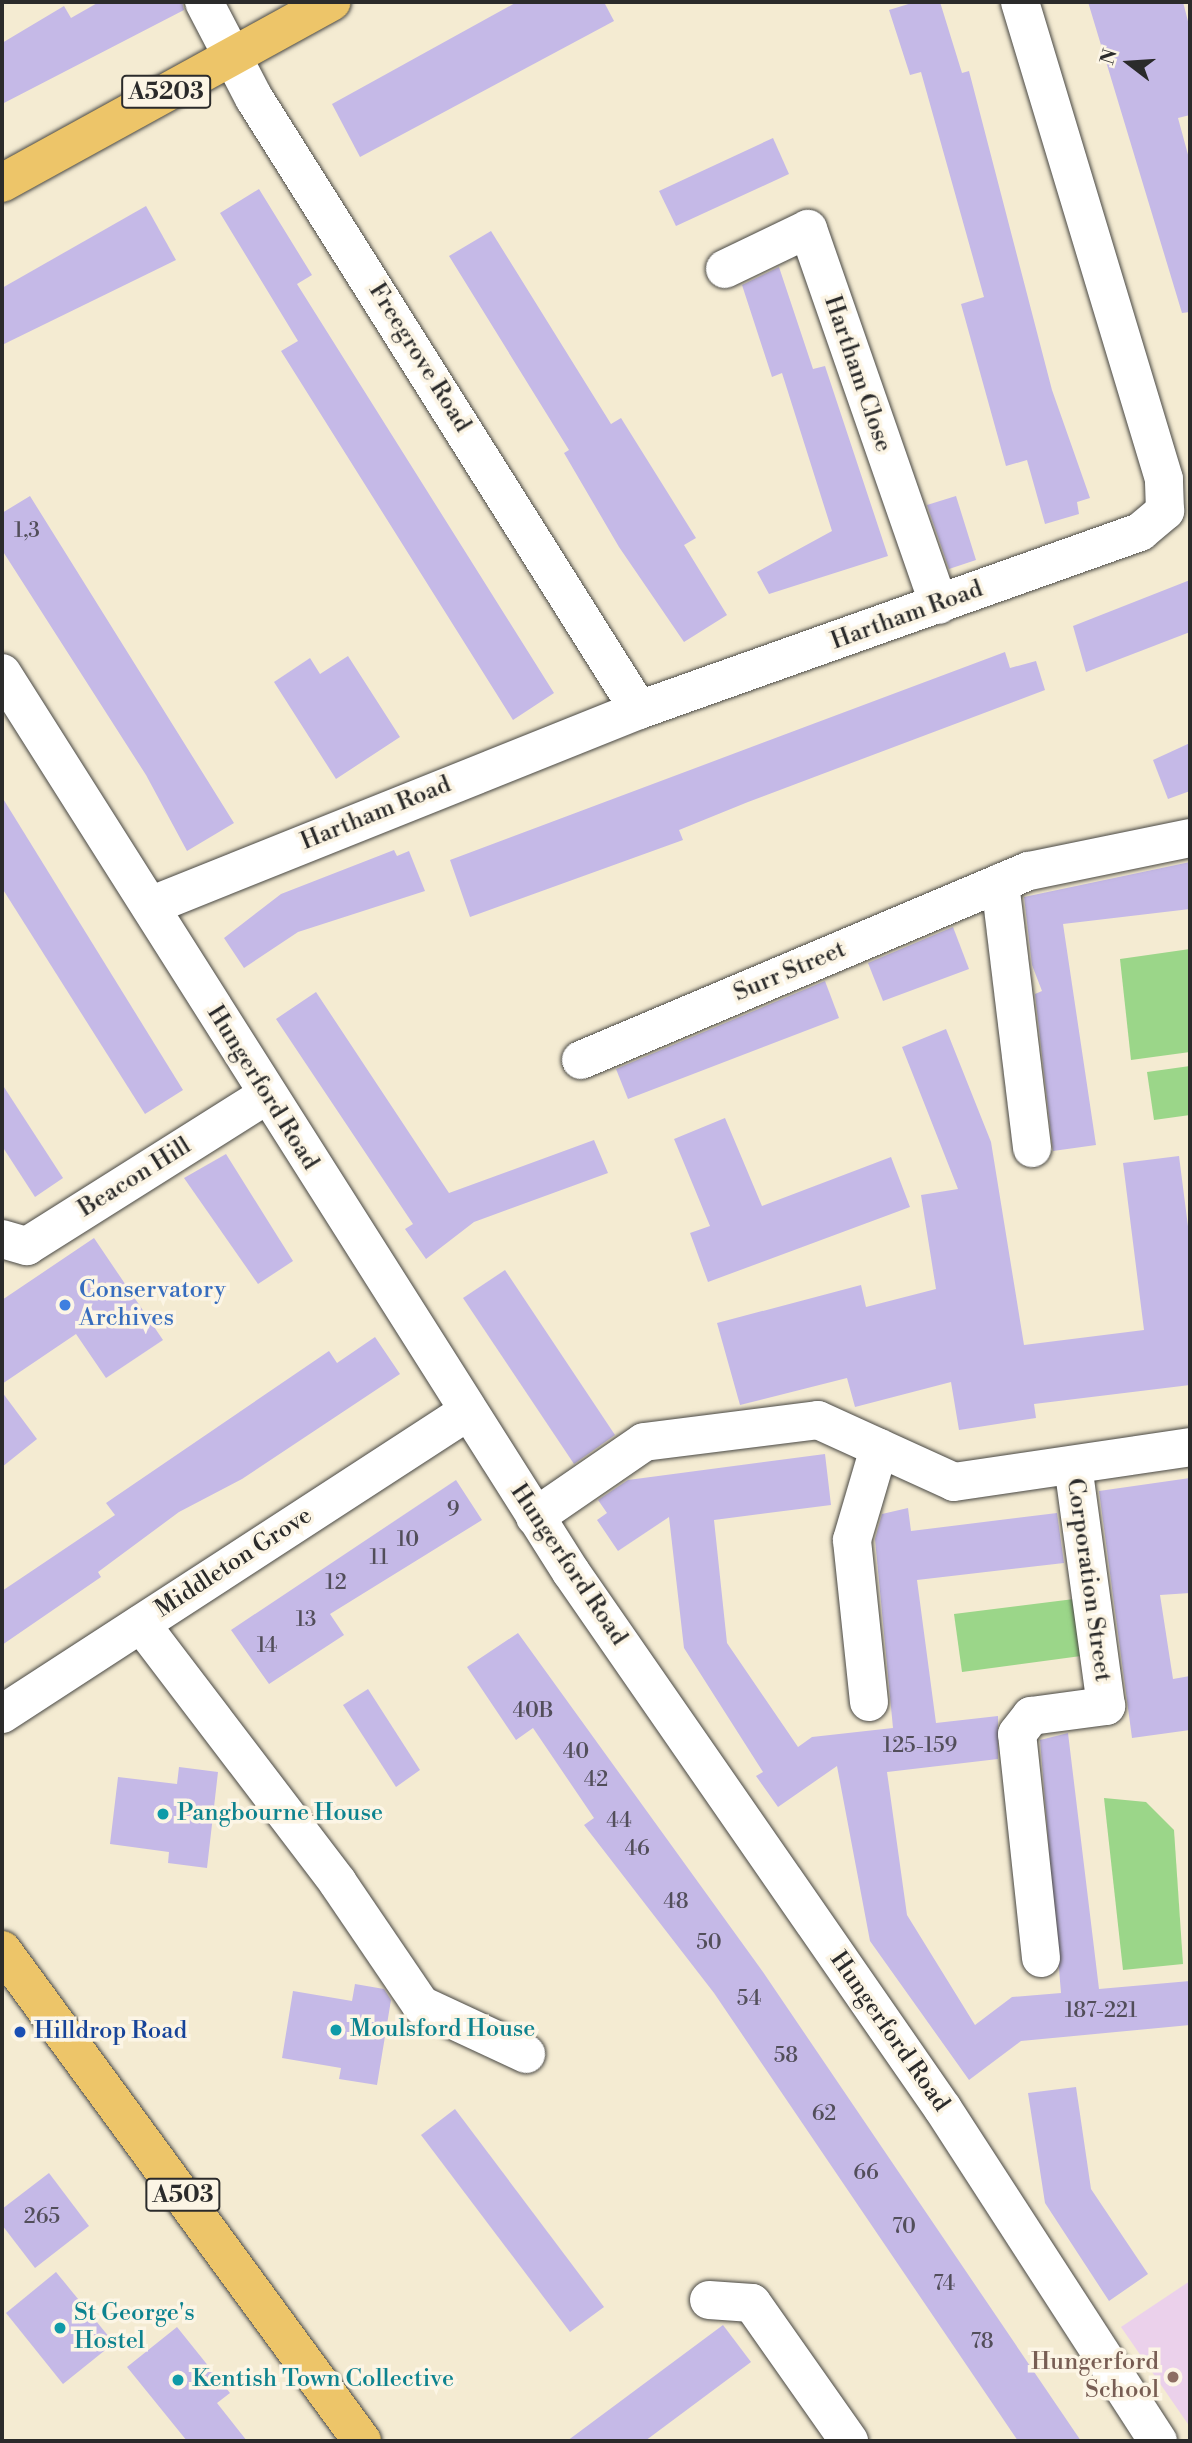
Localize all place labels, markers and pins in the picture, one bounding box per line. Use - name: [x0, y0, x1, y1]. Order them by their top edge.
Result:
- place label: Conservatory Archives: [79, 1277, 226, 1333]
- marker: Conservatory Archives: [57, 1297, 73, 1313]
- place label: Pangbourne House: [177, 1800, 383, 1828]
- marker: Pangbourne House: [155, 1806, 171, 1822]
- place label: Moulsford House: [350, 2016, 535, 2044]
- place label: Hilldrop Road: [34, 2018, 187, 2046]
- marker: Moulsford House: [328, 2022, 344, 2038]
- marker: Hilldrop Road: [12, 2024, 28, 2040]
- place label: St George's Hostel: [74, 2300, 195, 2356]
- marker: St George's Hostel: [52, 2320, 68, 2336]
- place label: Hungerford School: [1031, 2349, 1159, 2405]
- place label: Kentish Town Collective: [192, 2366, 454, 2394]
- marker: Hungerford School: [1165, 2369, 1181, 2385]
- marker: Kentish Town Collective: [170, 2372, 186, 2388]

